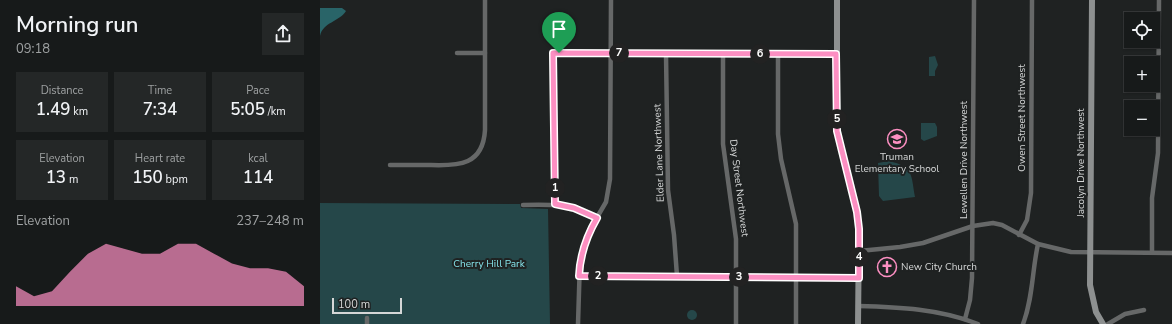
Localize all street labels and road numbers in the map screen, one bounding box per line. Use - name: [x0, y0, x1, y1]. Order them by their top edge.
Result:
- street label: Owen Street Northwest: [1015, 64, 1029, 172]
- street label: Lewellen Drive Northwest: [957, 101, 971, 219]
- street label: Elder Lane Northwest: [650, 103, 668, 202]
- street label: Jacolyn Drive Northwest: [1074, 108, 1088, 219]
- street label: Day Street Northwest: [726, 138, 752, 238]

